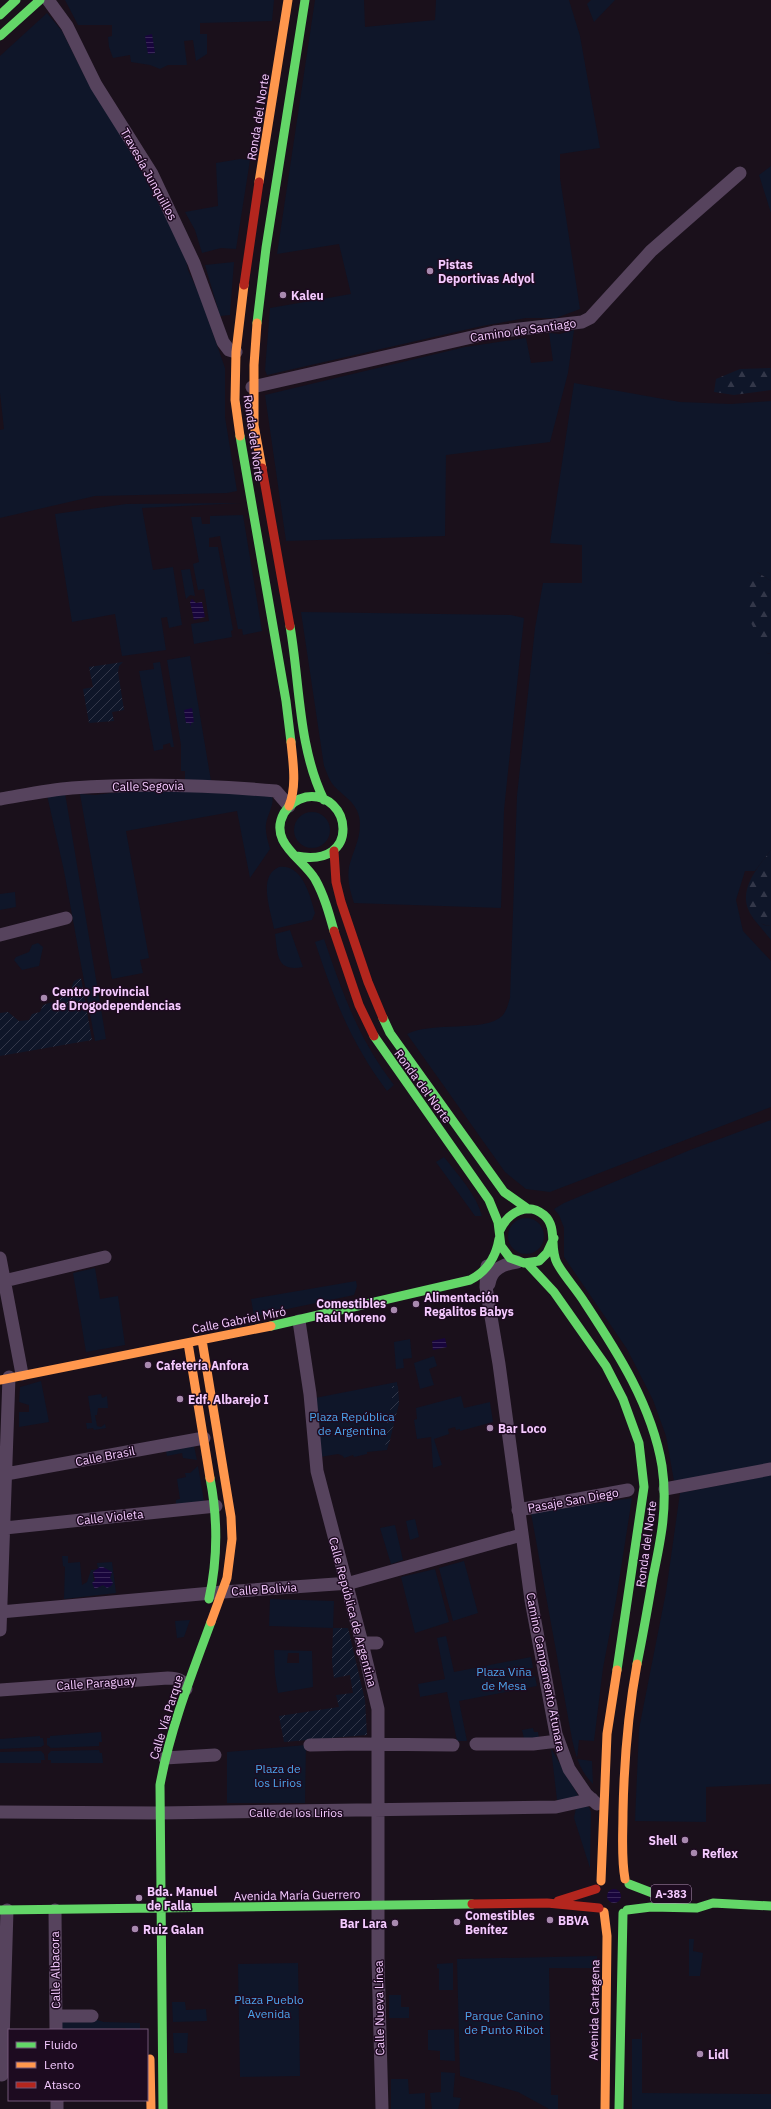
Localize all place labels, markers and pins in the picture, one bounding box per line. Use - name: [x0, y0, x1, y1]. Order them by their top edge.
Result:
- place label: Pistas Deportivas Adyol: [438, 257, 535, 286]
- marker: Pistas Deportivas Adyol: [425, 266, 435, 276]
- place label: Kaleu: [291, 288, 324, 303]
- marker: Kaleu: [278, 290, 288, 300]
- place label: Centro Provincial de Drogodependencias: [52, 984, 181, 1013]
- marker: Centro Provincial de Drogodependencias: [39, 993, 49, 1003]
- place label: Alimentación Regalitos Babys: [424, 1290, 514, 1319]
- place label: Comestibles Raúl Moreno: [316, 1296, 386, 1325]
- marker: Alimentación Regalitos Babys: [411, 1299, 421, 1309]
- marker: Comestibles Raúl Moreno: [389, 1305, 399, 1315]
- place label: Cafetería Anfora: [156, 1358, 249, 1373]
- marker: Cafetería Anfora: [143, 1360, 153, 1370]
- place label: Edf. Albarejo I: [188, 1392, 269, 1407]
- marker: Edf. Albarejo I: [175, 1394, 185, 1404]
- place label: Bar Loco: [498, 1421, 547, 1436]
- marker: Bar Loco: [485, 1423, 495, 1433]
- place label: Shell: [648, 1833, 677, 1848]
- marker: Shell: [680, 1835, 690, 1845]
- place label: Reflex: [702, 1846, 738, 1861]
- marker: Reflex: [689, 1848, 699, 1858]
- place label: Bda. Manuel de Falla: [147, 1884, 218, 1913]
- marker: Bda. Manuel de Falla: [134, 1893, 144, 1903]
- place label: Comestibles Benítez: [465, 1908, 535, 1937]
- place label: BBVA: [558, 1913, 589, 1928]
- marker: BBVA: [545, 1915, 555, 1925]
- place label: Bar Lara: [340, 1916, 387, 1931]
- marker: Comestibles Benítez: [452, 1917, 462, 1927]
- marker: Bar Lara: [390, 1918, 400, 1928]
- place label: Ruiz Galan: [143, 1922, 204, 1937]
- marker: Ruiz Galan: [130, 1924, 140, 1934]
- place label: Lidl: [708, 2047, 729, 2062]
- marker: Lidl: [695, 2049, 705, 2059]

